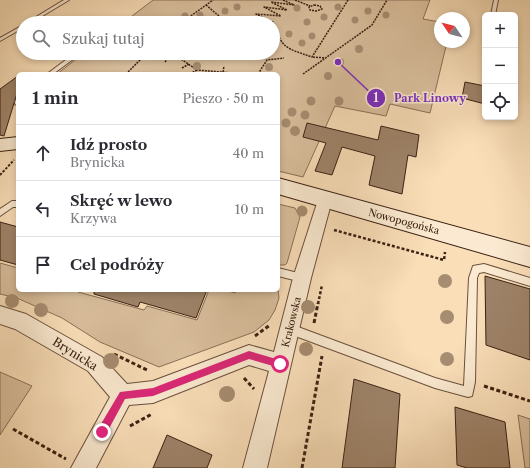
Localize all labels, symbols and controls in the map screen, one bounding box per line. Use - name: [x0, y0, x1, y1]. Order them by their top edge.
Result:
- north arrow: [434, 12, 470, 48]
- map controls: [482, 12, 518, 120]
- button: +: [482, 12, 518, 48]
- search box: [16, 16, 280, 60]
- icon: search: [30, 27, 52, 49]
- text: Szukaj tutaj: [62, 29, 144, 48]
- button: −: [482, 48, 518, 84]
- button: locate: [482, 84, 518, 120]
- callout: Park Linowy: [366, 87, 474, 110]
- text: 1 min: [32, 88, 79, 108]
- text: Pieszo · 50 m: [182, 90, 264, 106]
- text: 1: [373, 90, 379, 105]
- text: Park Linowy: [394, 91, 466, 105]
- text: Idź prosto: [70, 135, 147, 154]
- icon: ahead: [32, 142, 54, 164]
- text: 40 m: [233, 145, 264, 161]
- text: Brynicka: [70, 154, 125, 170]
- text: Skręć w lewo: [70, 191, 172, 210]
- icon: left: [32, 198, 54, 220]
- text: 10 m: [235, 201, 264, 217]
- street label: Nowopogońska: [367, 206, 442, 237]
- text: Krzywa: [70, 210, 117, 226]
- icon: arrive: [32, 254, 54, 276]
- text: Cel podróży: [70, 255, 164, 274]
- street label: Krakowska: [279, 295, 304, 349]
- street label: Brynicka: [50, 334, 101, 374]
- route start: [271, 355, 289, 373]
- route end: [93, 423, 111, 441]

